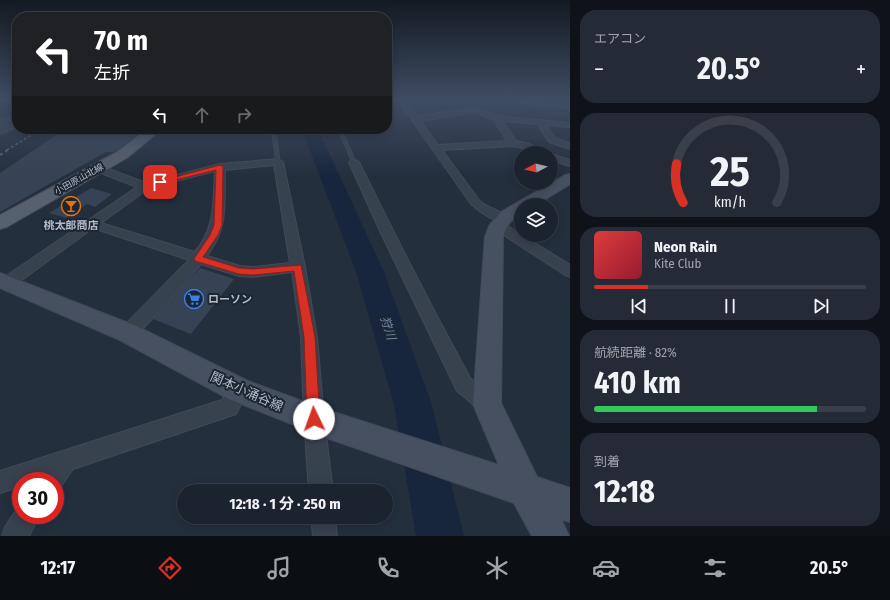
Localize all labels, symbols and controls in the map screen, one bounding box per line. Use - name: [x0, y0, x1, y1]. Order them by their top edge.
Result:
- text: 70 m: [94, 24, 148, 57]
- icon: left: [28, 28, 80, 80]
- text: エアコン: [594, 31, 646, 46]
- text: 20.5°: [697, 51, 763, 87]
- text: −: [594, 56, 604, 83]
- text: +: [856, 56, 866, 83]
- text: 左折: [94, 62, 130, 84]
- icon: left: [149, 104, 171, 126]
- icon: ahead: [191, 104, 213, 126]
- icon: right: [233, 104, 255, 126]
- north arrow: [514, 146, 558, 190]
- map controls: [514, 146, 558, 242]
- text: 25: [709, 147, 750, 197]
- street label: 小田原山北線: [53, 161, 106, 196]
- pin: [143, 165, 177, 199]
- icon: arrive: [149, 171, 171, 193]
- text: km/h: [714, 194, 746, 211]
- bar icon: 桃太郎商店: [60, 195, 82, 217]
- button: layers: [514, 198, 558, 242]
- place label: 桃太郎商店: [44, 219, 99, 232]
- text: Neon Rain: [654, 238, 717, 256]
- text: Kite Club: [654, 256, 701, 271]
- supermarket icon: ローソン: [183, 288, 205, 310]
- place label: ローソン: [208, 293, 252, 306]
- icon: previous: [628, 295, 650, 317]
- icon: pause: [719, 295, 741, 317]
- icon: next: [810, 295, 832, 317]
- water label: 狩川: [378, 314, 399, 343]
- text: 航続距離 · 82%: [594, 345, 677, 360]
- text: 410 km: [594, 365, 681, 401]
- street label: 関本小涌谷線: [208, 369, 285, 414]
- position arrow: [293, 398, 335, 440]
- text: 到着: [594, 454, 620, 469]
- speed limit sign: 30: [12, 472, 64, 524]
- text: 12:18: [594, 474, 655, 510]
- text: 12:18 · 1 分 · 250 m: [229, 495, 341, 513]
- icon: directions: [156, 554, 184, 582]
- icon: music: [265, 554, 293, 582]
- icon: phone: [374, 554, 402, 582]
- icon: climate: [483, 554, 511, 582]
- icon: car: [592, 554, 620, 582]
- icon: filters: [701, 554, 729, 582]
- text: 12:17: [40, 557, 75, 579]
- text: 20.5°: [810, 557, 849, 579]

